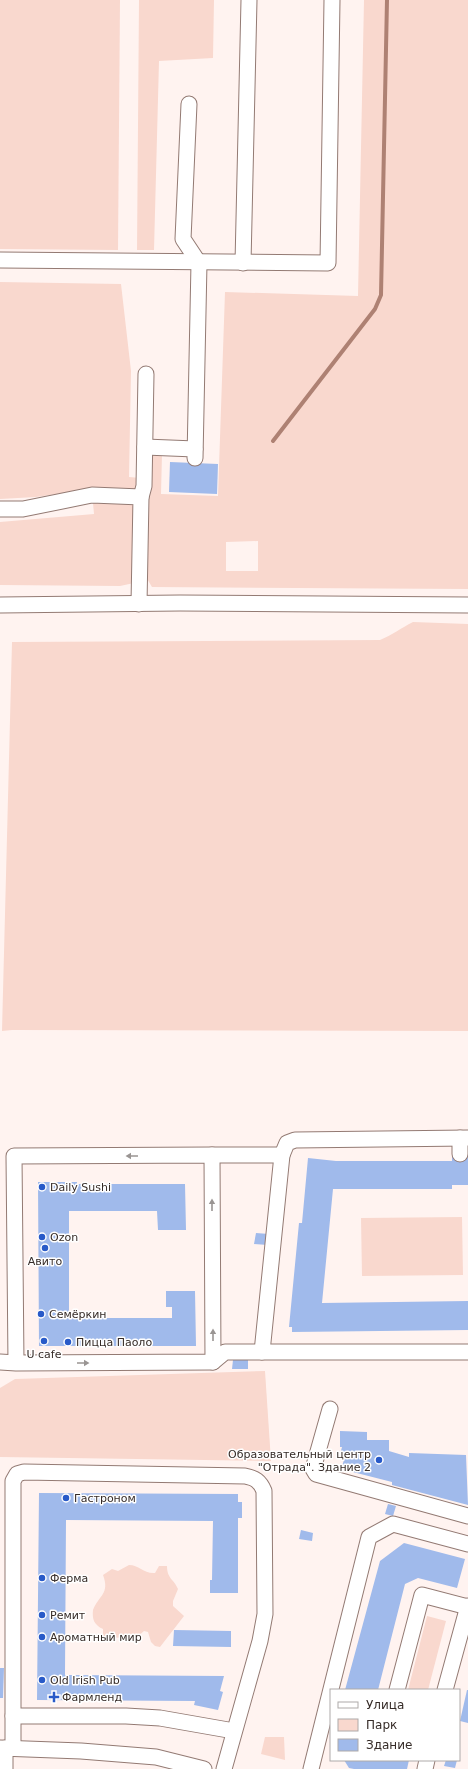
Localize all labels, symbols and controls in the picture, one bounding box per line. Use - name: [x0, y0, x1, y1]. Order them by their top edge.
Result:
- one-way arrow: [125, 1153, 138, 1159]
- place label: Daily Sushi: [50, 1181, 111, 1194]
- marker: Daily Sushi: [37, 1182, 47, 1192]
- one-way arrow: [209, 1198, 215, 1211]
- place label: Ozon: [50, 1231, 78, 1244]
- marker: Ozon: [37, 1232, 47, 1242]
- marker: Авито: [40, 1243, 50, 1253]
- place label: Авито: [28, 1255, 62, 1268]
- place label: Семёркин: [49, 1308, 106, 1321]
- marker: Семёркин: [36, 1309, 46, 1319]
- one-way arrow: [210, 1328, 216, 1341]
- marker: U cafe: [39, 1336, 49, 1346]
- place label: Пицца Паоло: [76, 1336, 152, 1349]
- marker: Пицца Паоло: [63, 1337, 73, 1347]
- place label: U cafe: [27, 1348, 62, 1361]
- one-way arrow: [77, 1360, 90, 1366]
- place label: Образовательный центр "Отрада". Здание 2: [228, 1448, 371, 1474]
- marker: Образовательный центр "Отрада". Здание 2: [374, 1455, 384, 1465]
- place label: Гастроном: [74, 1492, 136, 1505]
- marker: Гастроном: [61, 1493, 71, 1503]
- place label: Ферма: [50, 1572, 88, 1585]
- marker: Ферма: [37, 1573, 47, 1583]
- place label: Ремит: [50, 1609, 86, 1622]
- marker: Ремит: [37, 1610, 47, 1620]
- place label: Ароматный мир: [50, 1631, 142, 1644]
- marker: Ароматный мир: [37, 1632, 47, 1642]
- place label: Old Irish Pub: [50, 1674, 120, 1687]
- marker: Old Irish Pub: [37, 1675, 47, 1685]
- legend: [330, 1689, 460, 1761]
- place label: Фармленд: [62, 1691, 122, 1704]
- marker: Фармленд: [49, 1692, 59, 1702]
- text: Улица: [366, 1698, 404, 1712]
- text: Парк: [366, 1718, 397, 1732]
- text: Здание: [366, 1738, 412, 1752]

